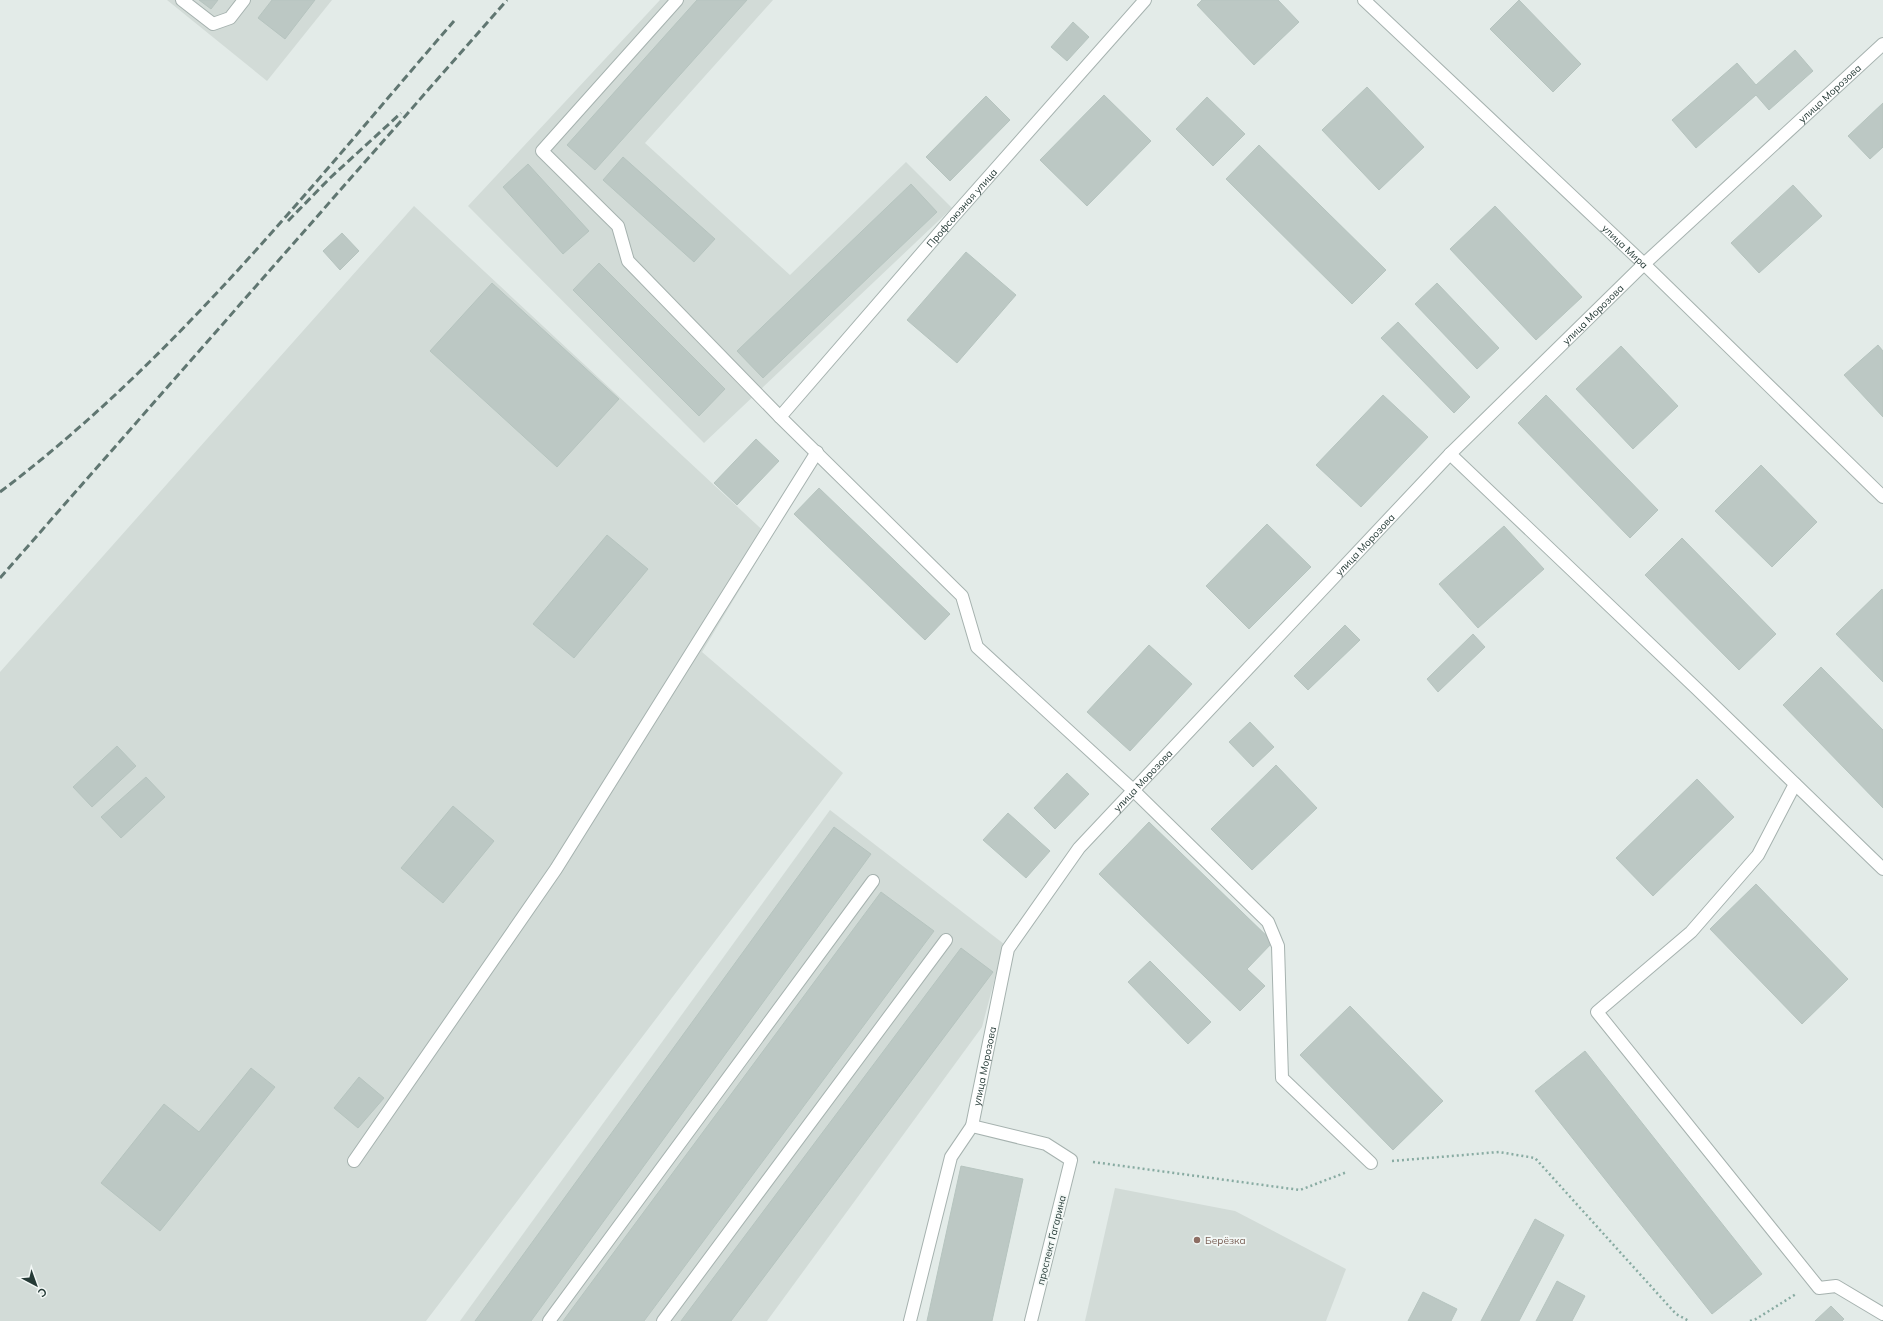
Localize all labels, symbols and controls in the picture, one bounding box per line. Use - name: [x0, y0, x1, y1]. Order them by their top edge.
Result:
- street label: улица Морозова: [1796, 61, 1864, 126]
- street label: Профсоюзная улица: [924, 166, 1000, 250]
- street label: улица Мира: [1599, 222, 1651, 271]
- street label: улица Морозова: [1560, 282, 1626, 347]
- street label: улица Морозова: [1333, 511, 1398, 579]
- street label: улица Морозова: [1111, 747, 1175, 815]
- street label: улица Морозова: [970, 1025, 999, 1107]
- street label: проспект Гагарина: [1034, 1194, 1069, 1286]
- place label: Берёзка: [1205, 1234, 1246, 1247]
- marker: Берёзка: [1192, 1235, 1202, 1245]
- north arrow: [16, 1265, 56, 1305]
- text: С: [35, 1285, 50, 1301]

